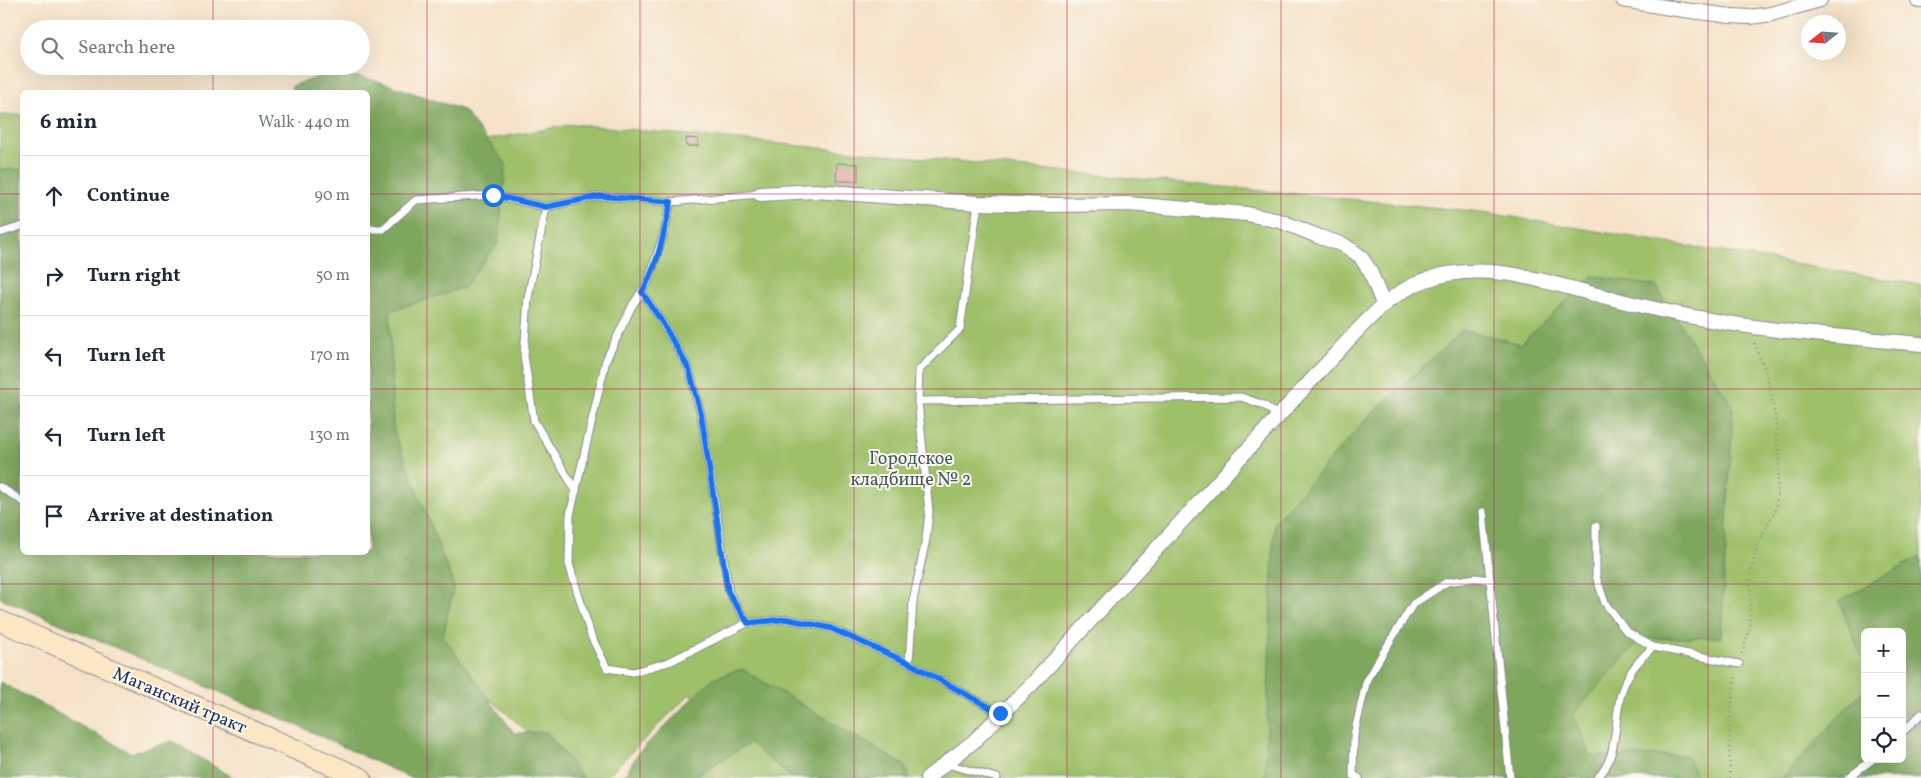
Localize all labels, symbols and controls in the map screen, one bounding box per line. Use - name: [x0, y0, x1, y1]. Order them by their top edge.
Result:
- north arrow: [1801, 15, 1846, 60]
- search box: [20, 20, 370, 75]
- icon: search: [38, 34, 66, 62]
- text: Search here: [78, 35, 175, 61]
- text: 6 min: [40, 108, 97, 137]
- text: Walk · 440 m: [258, 112, 350, 134]
- icon: ahead: [40, 182, 68, 210]
- text: Continue: [87, 183, 170, 209]
- route start: [482, 184, 505, 207]
- text: 90 m: [314, 185, 350, 207]
- icon: right: [40, 262, 68, 290]
- text: Turn right: [87, 263, 180, 289]
- text: 50 m: [316, 265, 350, 287]
- icon: left: [40, 342, 68, 370]
- text: Turn left: [87, 343, 166, 369]
- text: 170 m: [310, 345, 350, 367]
- icon: left: [40, 422, 68, 450]
- text: Turn left: [87, 423, 166, 449]
- text: 130 m: [309, 425, 350, 447]
- park label: Городское кладбище № 2: [850, 447, 972, 493]
- icon: arrive: [40, 502, 68, 530]
- text: Arrive at destination: [87, 503, 273, 529]
- map controls: [1861, 628, 1906, 763]
- button: +: [1861, 628, 1906, 673]
- street label: Маганский тракт: [109, 662, 250, 741]
- button: −: [1861, 673, 1906, 718]
- route end: [989, 702, 1012, 725]
- button: locate: [1861, 718, 1906, 763]

